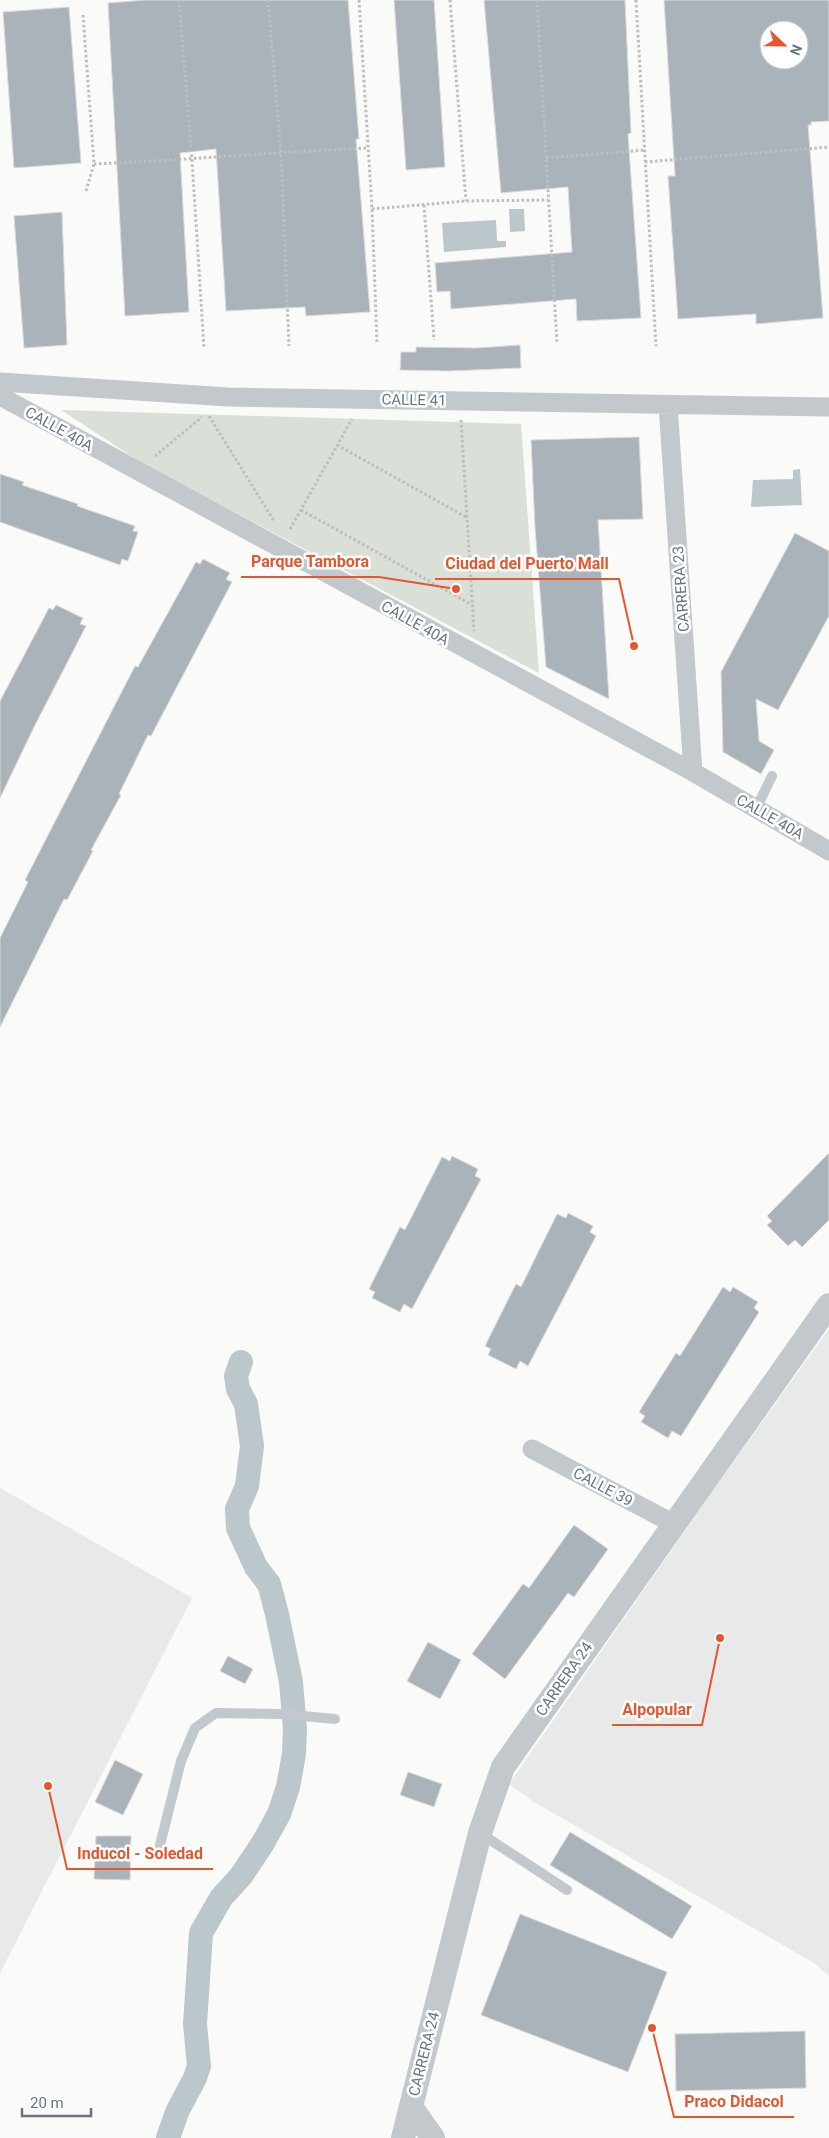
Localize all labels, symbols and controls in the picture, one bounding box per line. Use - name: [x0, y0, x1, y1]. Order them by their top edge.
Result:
- north arrow: [759, 20, 809, 70]
- text: N: [787, 42, 805, 57]
- street label: CALLE 41: [381, 390, 447, 410]
- street label: CALLE 40A: [22, 403, 96, 455]
- street label: CARRERA 23: [669, 545, 693, 633]
- callout: Parque Tambora: [241, 546, 379, 577]
- callout: Ciudad del Puerto Mall: [435, 548, 619, 579]
- text: Parque Tambora: [251, 552, 369, 571]
- text: Ciudad del Puerto Mall: [445, 554, 609, 573]
- street label: CALLE 40A: [378, 597, 452, 649]
- street label: CALLE 40A: [733, 791, 807, 844]
- street label: CALLE 39: [570, 1464, 636, 1510]
- street label: CARRERA 24: [532, 1638, 596, 1719]
- callout: Alpopular: [612, 1694, 702, 1725]
- text: Alpopular: [622, 1700, 692, 1719]
- callout: Inducol - Soledad: [67, 1838, 213, 1869]
- text: Inducol - Soledad: [77, 1844, 203, 1863]
- street label: CARRERA 24: [405, 2009, 443, 2098]
- scale bar: [22, 2086, 91, 2118]
- callout: Praco Didacol: [674, 2086, 794, 2117]
- text: Praco Didacol: [684, 2092, 784, 2111]
- text: 20 m: [30, 2094, 64, 2112]

